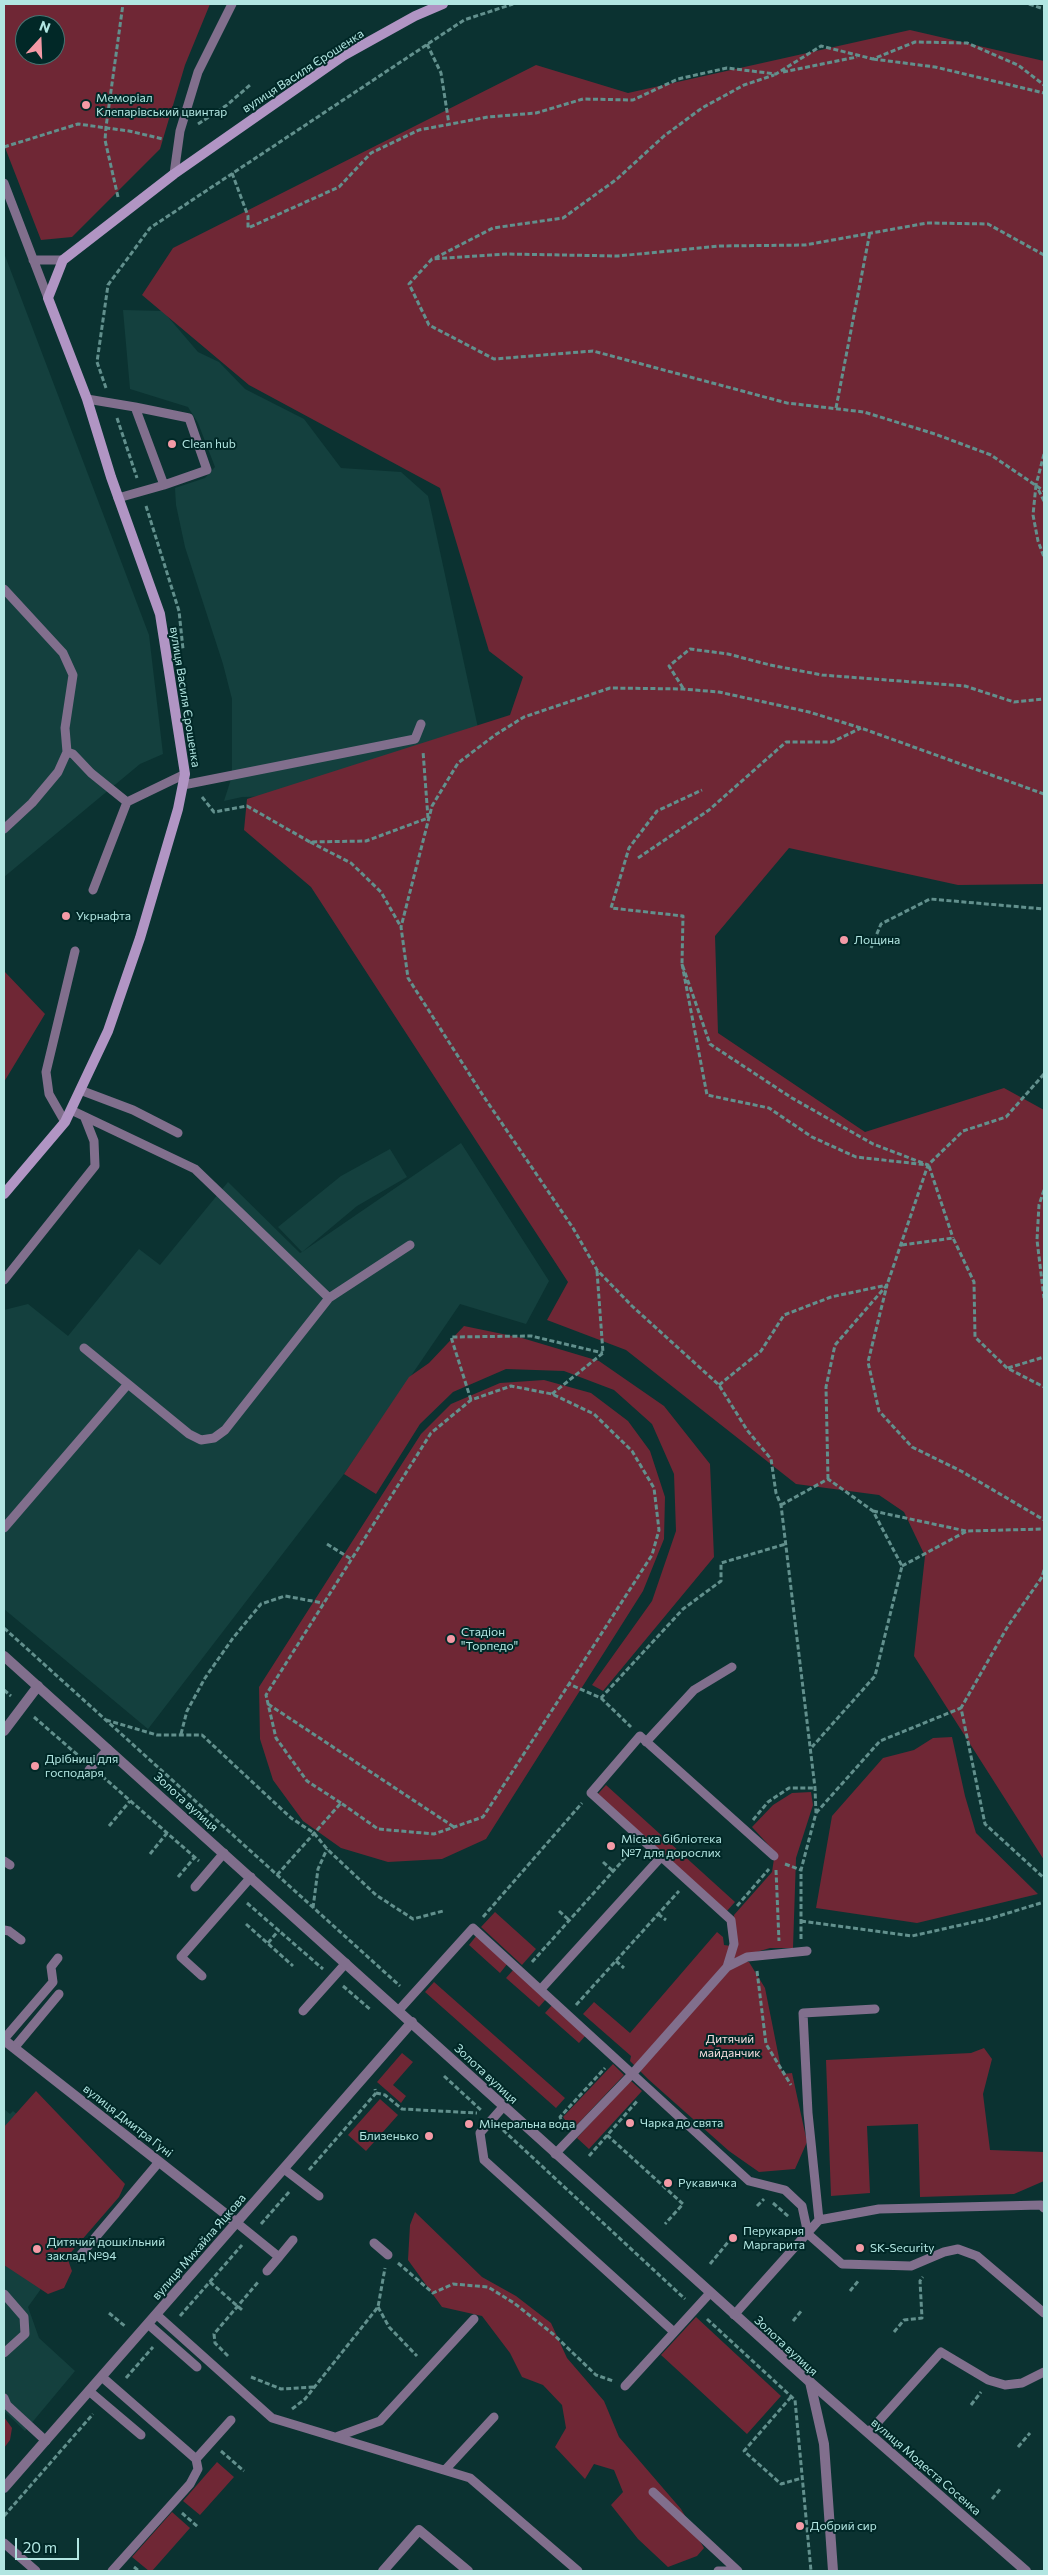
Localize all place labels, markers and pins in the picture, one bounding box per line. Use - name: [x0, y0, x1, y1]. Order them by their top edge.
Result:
- place label: Меморіал Клепарівський цвинтар: [96, 91, 227, 119]
- marker: Меморіал Клепарівський цвинтар: [80, 99, 92, 111]
- place label: Clean hub: [182, 437, 236, 451]
- marker: Clean hub: [166, 438, 178, 450]
- place label: Укрнафта: [76, 909, 131, 923]
- marker: Укрнафта: [60, 910, 72, 922]
- place label: Лощина: [854, 933, 900, 947]
- marker: Лощина: [838, 934, 850, 946]
- place label: Стадіон "Торпедо": [461, 1625, 518, 1653]
- marker: Стадіон "Торпедо": [445, 1633, 457, 1645]
- place label: Дрібниці для господаря: [45, 1752, 118, 1780]
- marker: Дрібниці для господаря: [29, 1760, 41, 1772]
- place label: Міська бібліотека №7 для дорослих: [621, 1832, 722, 1860]
- marker: Міська бібліотека №7 для дорослих: [605, 1840, 617, 1852]
- place label: Чарка до свята: [640, 2116, 723, 2130]
- place label: Мінеральна вода: [479, 2117, 575, 2131]
- marker: Чарка до свята: [624, 2117, 636, 2129]
- marker: Мінеральна вода: [463, 2118, 475, 2130]
- place label: Близенько: [359, 2129, 419, 2143]
- marker: Близенько: [423, 2130, 435, 2142]
- place label: Рукавичка: [678, 2176, 737, 2190]
- marker: Рукавичка: [662, 2177, 674, 2189]
- place label: Перукарня Маргарита: [743, 2224, 805, 2252]
- marker: Перукарня Маргарита: [727, 2232, 739, 2244]
- place label: Дитячий дошкільний заклад №94: [47, 2235, 165, 2263]
- place label: SK-Security: [870, 2241, 935, 2255]
- marker: SK-Security: [854, 2242, 866, 2254]
- marker: Дитячий дошкільний заклад №94: [31, 2243, 43, 2255]
- place label: Добрий сир: [810, 2519, 877, 2533]
- marker: Добрий сир: [794, 2520, 806, 2532]

